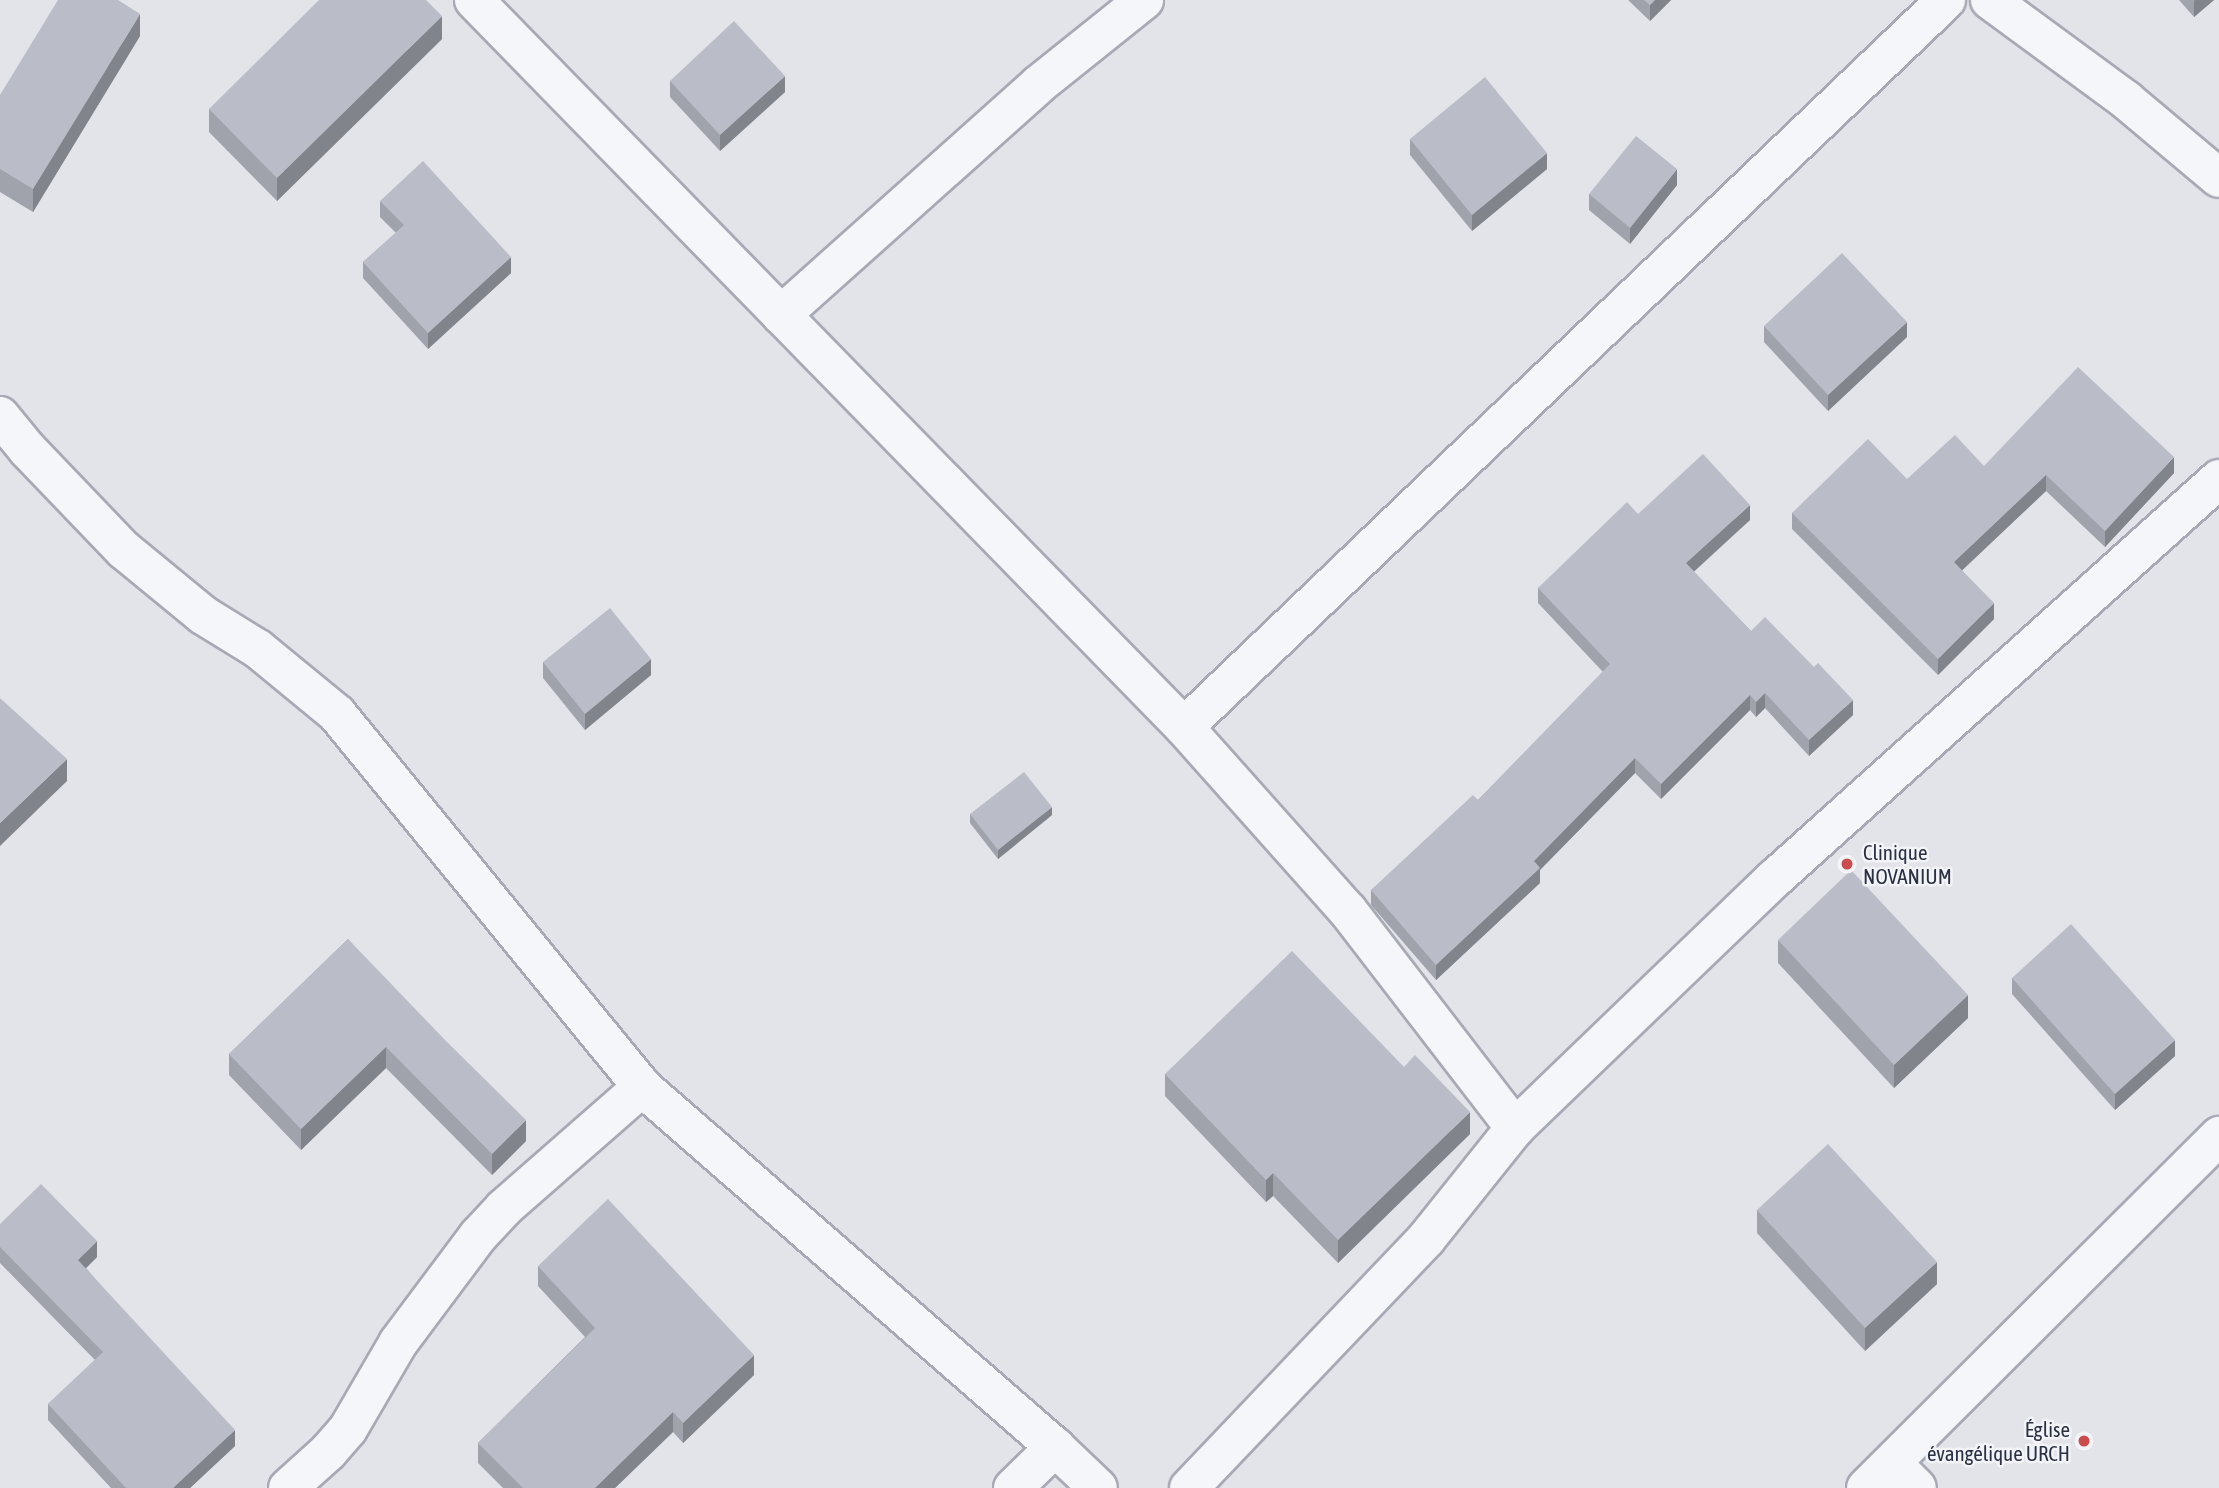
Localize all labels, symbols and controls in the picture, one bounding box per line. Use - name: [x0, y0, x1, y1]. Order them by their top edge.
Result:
- place label: Clinique NOVANIUM: [1863, 839, 1952, 889]
- marker: Clinique NOVANIUM: [1837, 854, 1857, 874]
- place label: Église évangélique URCH: [1927, 1416, 2070, 1466]
- marker: Église évangélique URCH: [2076, 1433, 2092, 1449]

